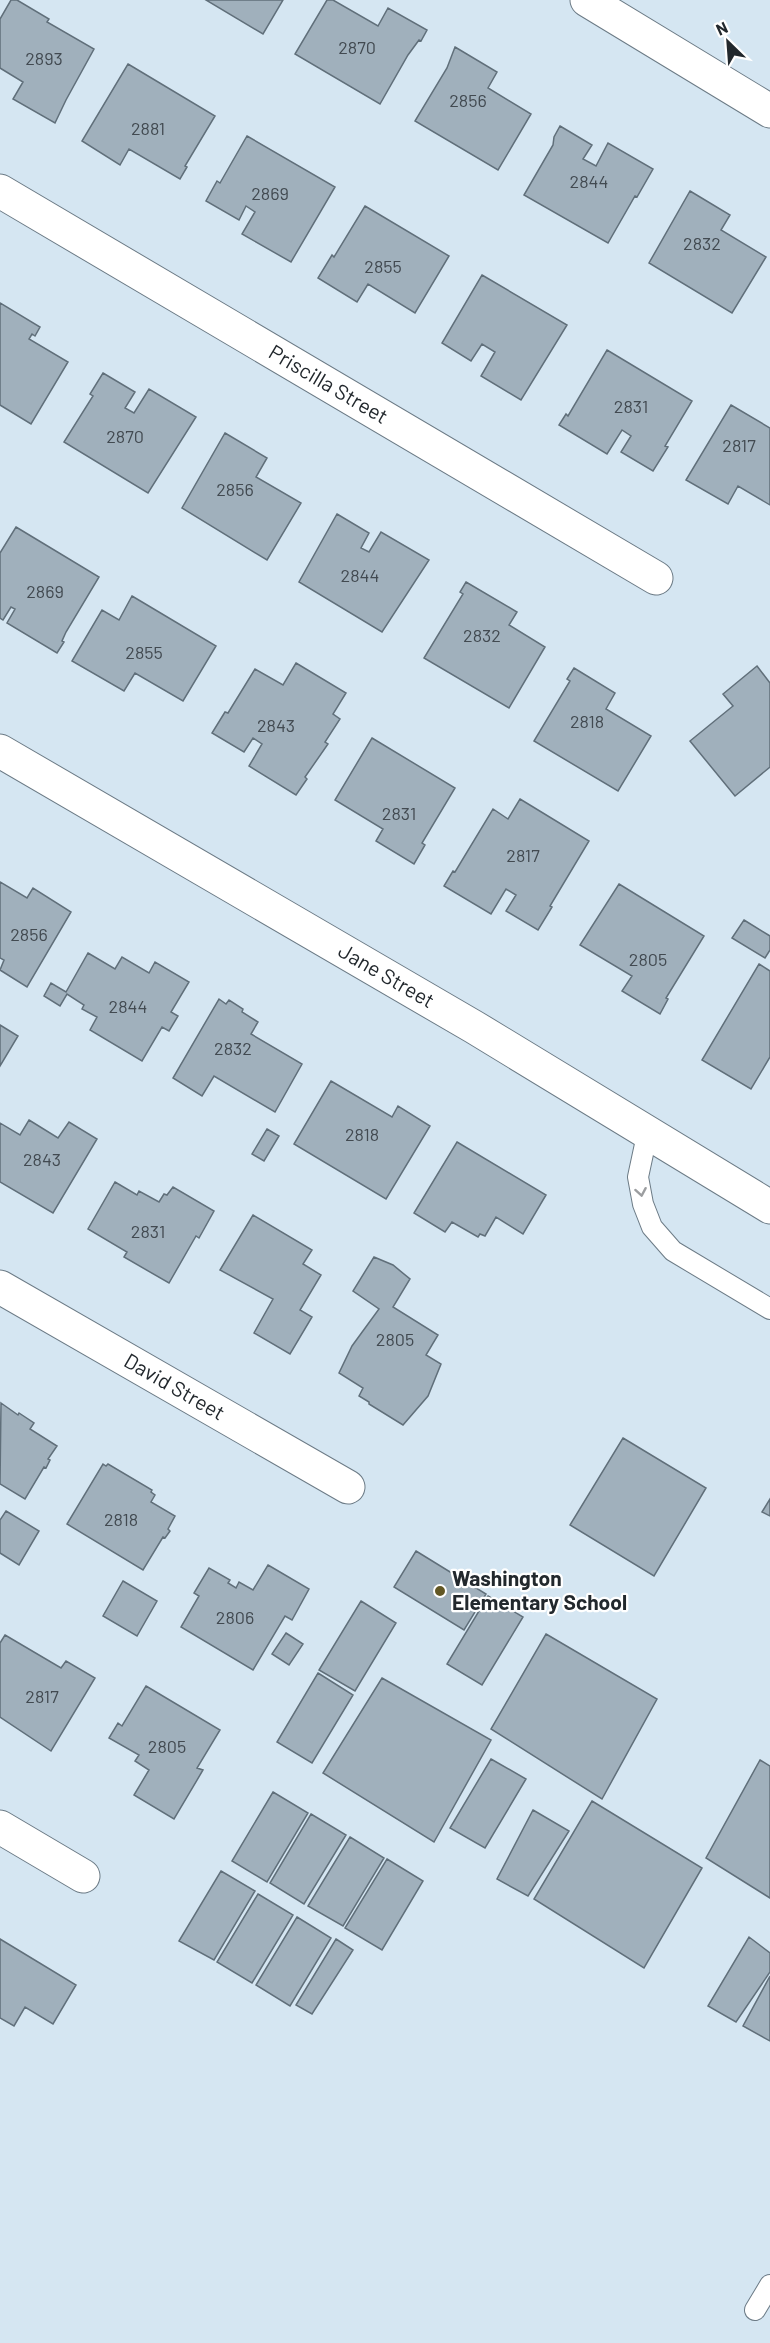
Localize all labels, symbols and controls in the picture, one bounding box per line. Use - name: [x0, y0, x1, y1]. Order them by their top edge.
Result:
- north arrow: [698, 12, 758, 72]
- text: N: [713, 17, 730, 39]
- house number: 2870: [338, 36, 376, 58]
- house number: 2893: [25, 47, 63, 69]
- house number: 2856: [449, 89, 487, 111]
- house number: 2881: [131, 117, 165, 139]
- house number: 2844: [570, 170, 608, 192]
- house number: 2869: [251, 182, 289, 204]
- house number: 2832: [683, 232, 721, 254]
- house number: 2855: [364, 255, 402, 277]
- street label: Priscilla Street: [265, 339, 393, 428]
- house number: 2831: [614, 395, 648, 417]
- house number: 2870: [106, 425, 144, 447]
- house number: 2817: [722, 434, 756, 456]
- house number: 2856: [216, 478, 254, 500]
- house number: 2844: [341, 564, 379, 586]
- house number: 2869: [26, 580, 64, 602]
- house number: 2832: [463, 624, 501, 646]
- house number: 2855: [125, 641, 163, 663]
- house number: 2818: [570, 710, 604, 732]
- house number: 2843: [257, 714, 295, 736]
- house number: 2831: [382, 802, 416, 824]
- house number: 2817: [506, 844, 540, 866]
- house number: 2856: [10, 923, 48, 945]
- street label: Jane Street: [335, 937, 439, 1012]
- house number: 2805: [629, 948, 667, 970]
- house number: 2844: [109, 995, 147, 1017]
- house number: 2832: [214, 1037, 252, 1059]
- house number: 2818: [345, 1123, 379, 1145]
- house number: 2843: [23, 1148, 61, 1170]
- one-way arrow: [634, 1187, 646, 1196]
- house number: 2831: [131, 1220, 165, 1242]
- house number: 2805: [376, 1328, 414, 1350]
- street label: David Street: [120, 1347, 230, 1425]
- house number: 2818: [104, 1508, 138, 1530]
- place label: Washington Elementary School: [452, 1565, 627, 1614]
- marker: Washington Elementary School: [433, 1584, 447, 1598]
- house number: 2806: [216, 1606, 254, 1628]
- house number: 2817: [25, 1685, 59, 1707]
- house number: 2805: [148, 1735, 186, 1757]

